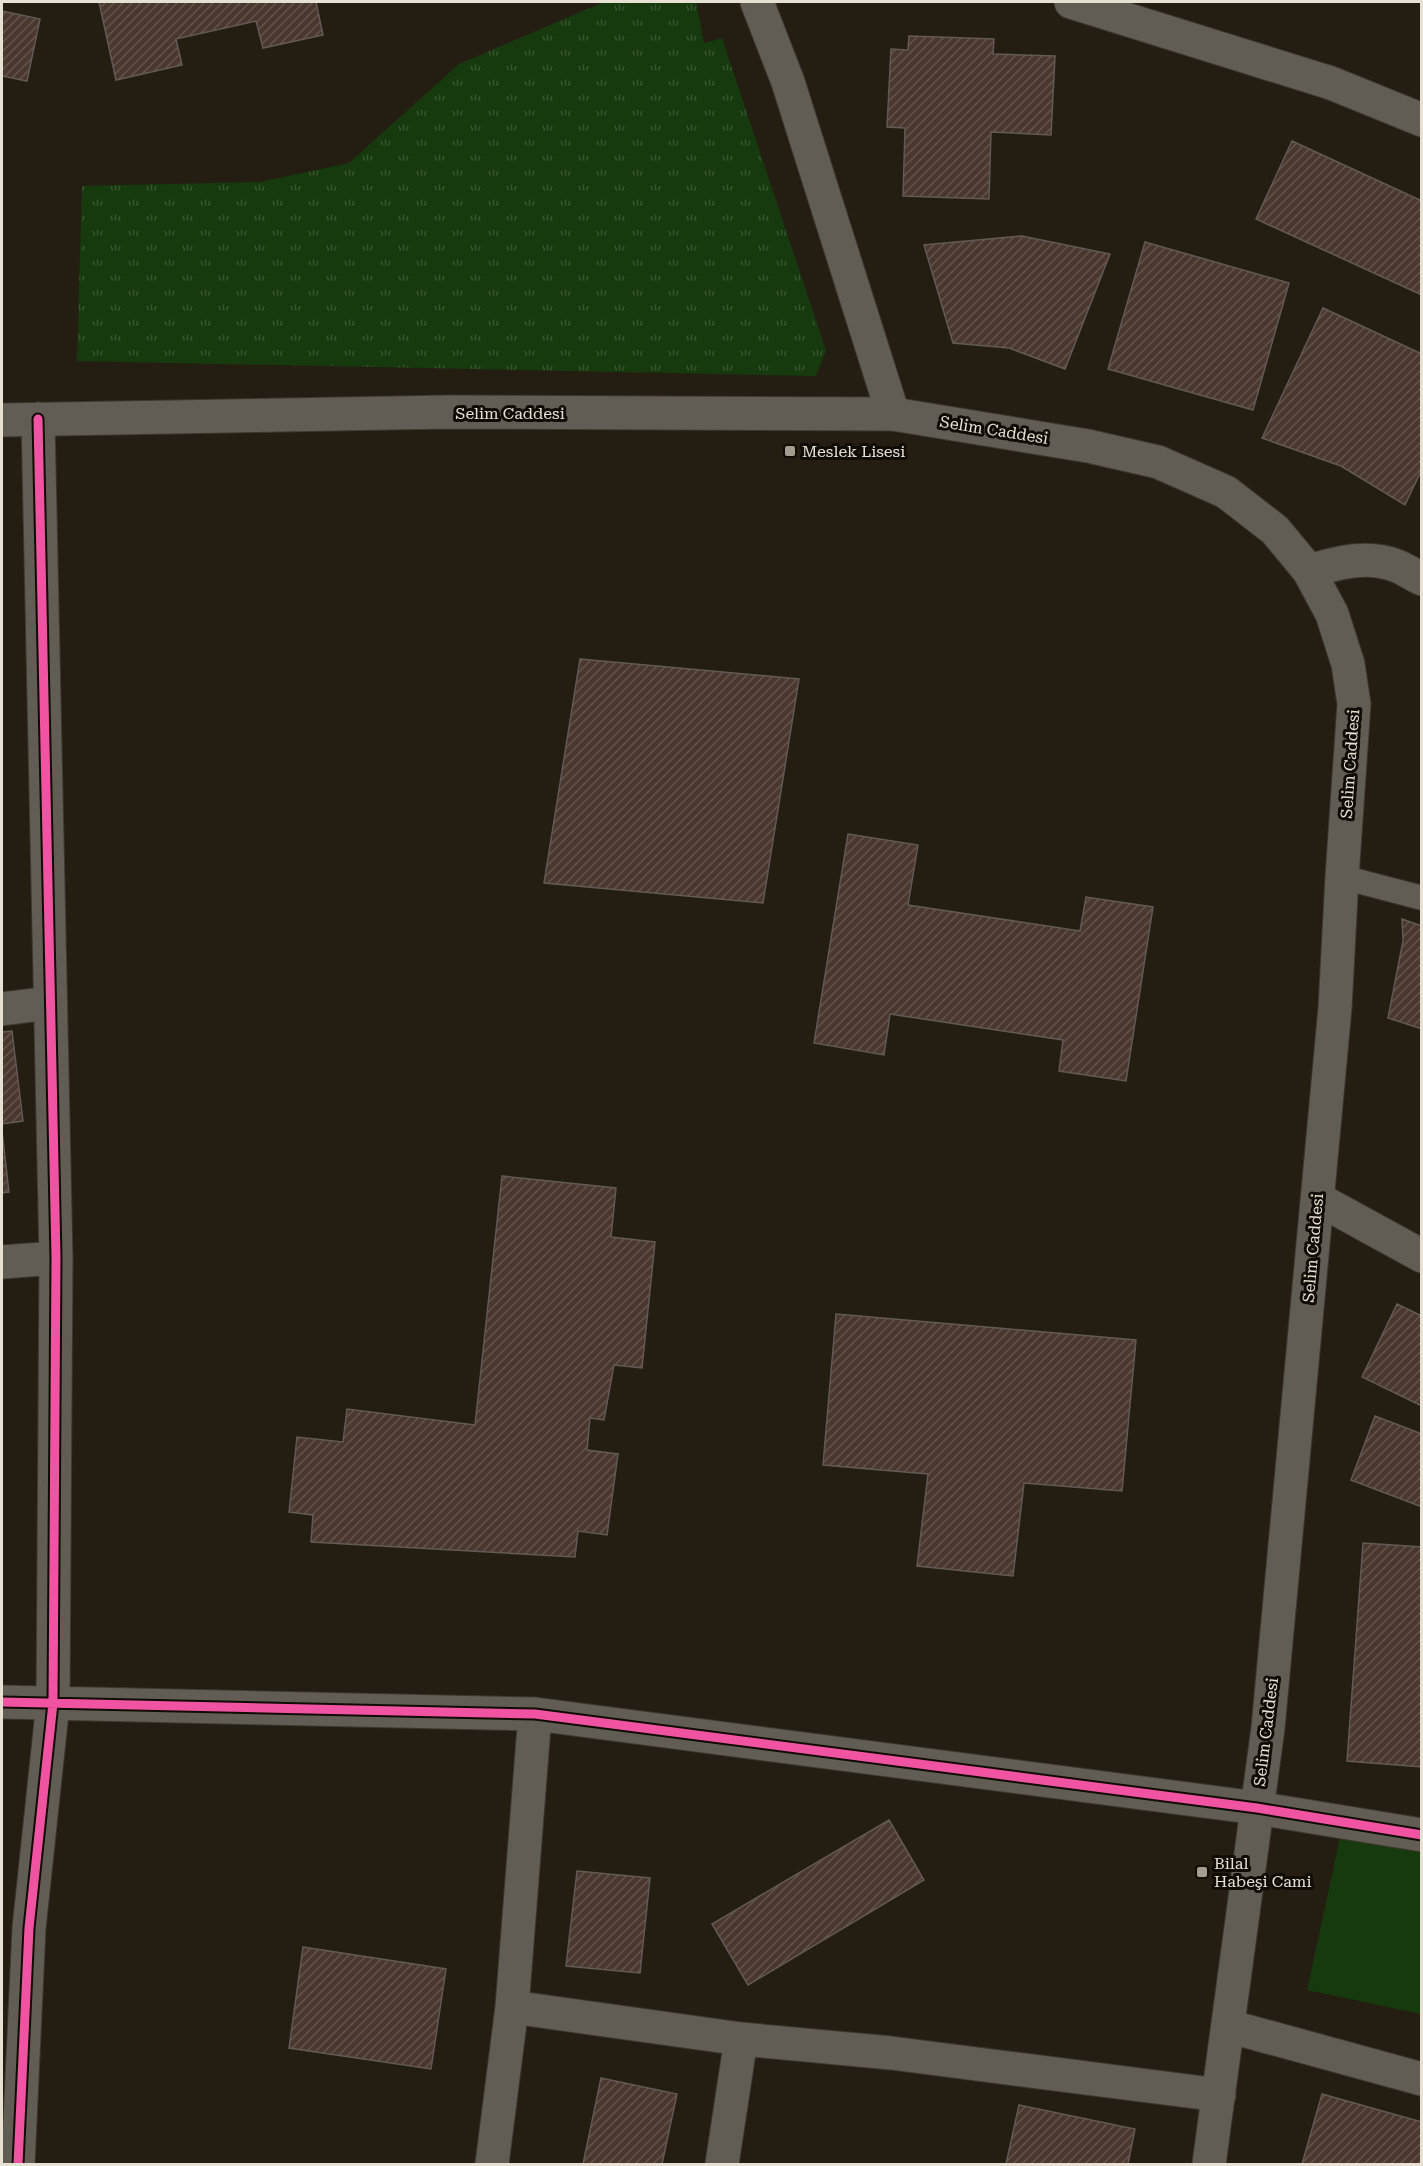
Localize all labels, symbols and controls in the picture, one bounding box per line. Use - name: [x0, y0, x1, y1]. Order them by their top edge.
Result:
- street label: Selim Caddesi: [455, 404, 565, 423]
- street label: Selim Caddesi: [938, 412, 1050, 448]
- place label: Meslek Lisesi: [802, 442, 905, 461]
- marker: Meslek Lisesi: [783, 444, 797, 458]
- street label: Selim Caddesi: [1337, 709, 1363, 819]
- street label: Selim Caddesi: [1299, 1193, 1327, 1303]
- street label: Selim Caddesi: [1250, 1676, 1282, 1788]
- place label: Bilal Habeşi Cami: [1214, 1854, 1312, 1891]
- marker: Bilal Habeşi Cami: [1195, 1865, 1209, 1879]

